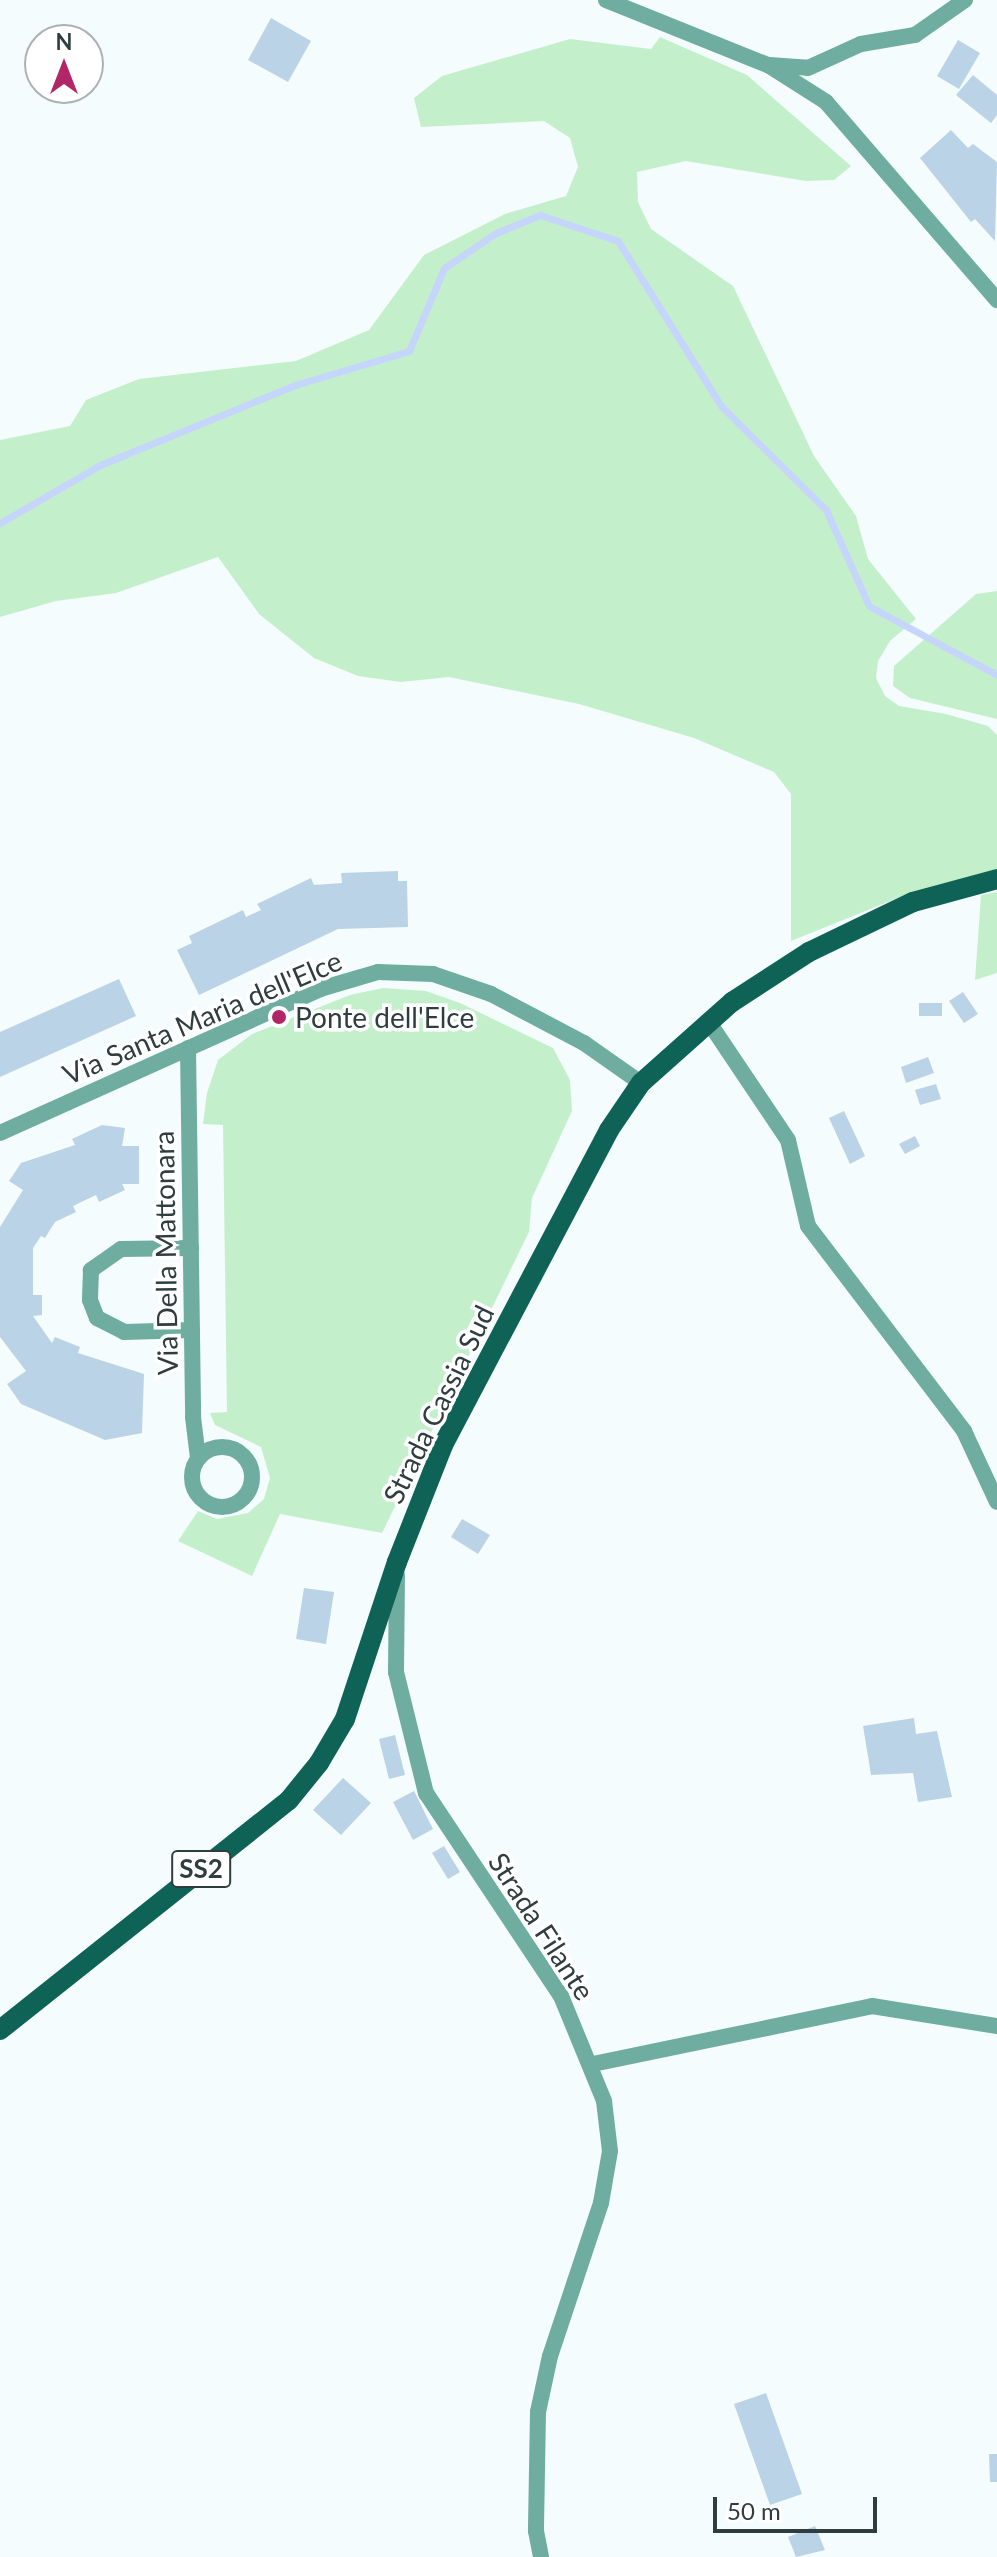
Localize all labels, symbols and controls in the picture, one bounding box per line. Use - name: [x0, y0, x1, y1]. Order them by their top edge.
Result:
- north arrow: [24, 24, 104, 104]
- text: N: [56, 28, 72, 55]
- street label: Via Santa Maria dell'Elce: [58, 943, 346, 1091]
- place label: Ponte dell'Elce: [295, 1000, 474, 1034]
- marker: Ponte dell'Elce: [270, 1008, 288, 1026]
- street label: Via Della Mattonara: [146, 1130, 184, 1376]
- street label: Strada Cassia Sud: [376, 1300, 500, 1508]
- street label: Strada Filante: [482, 1846, 602, 2006]
- road number: SS2: [171, 1847, 231, 1891]
- scale bar: [717, 2481, 881, 2531]
- text: 50 m: [727, 2496, 781, 2525]

